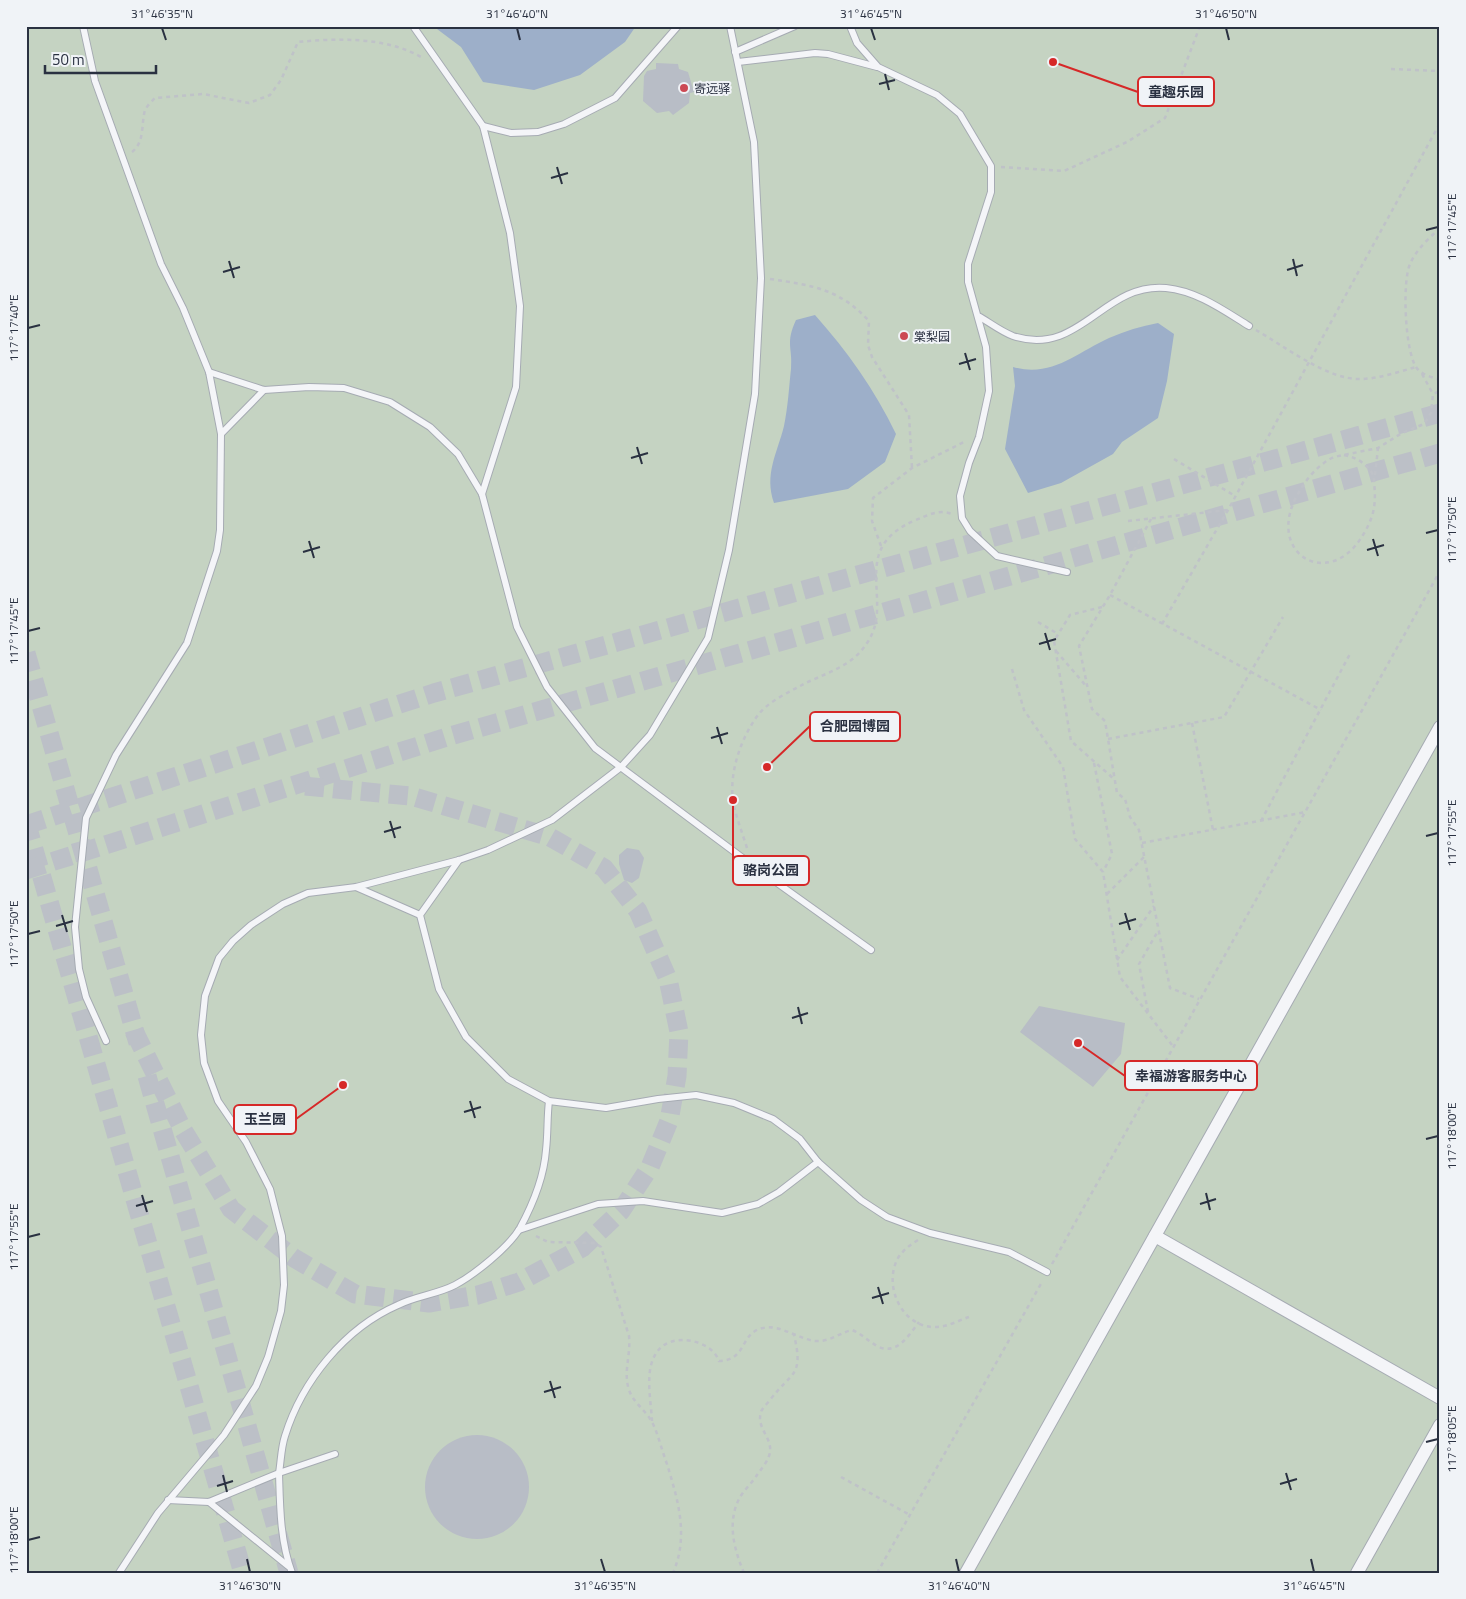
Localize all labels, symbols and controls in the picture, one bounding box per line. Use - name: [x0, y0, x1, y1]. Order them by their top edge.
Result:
- text: 31°46'35"N: [131, 4, 193, 23]
- text: 31°46'40"N: [486, 4, 548, 23]
- text: 31°46'45"N: [840, 4, 902, 23]
- text: 31°46'50"N: [1195, 4, 1257, 23]
- scale bar: [45, 42, 156, 74]
- text: 50 m: [52, 48, 85, 71]
- callout: 童趣乐园: [1138, 77, 1214, 106]
- place label: 寄远驿: [694, 79, 730, 98]
- text: 童趣乐园: [1148, 81, 1204, 102]
- marker: 寄远驿: [678, 82, 690, 94]
- text: 117°17'45"E: [1442, 193, 1461, 261]
- text: 117°17'40"E: [4, 294, 23, 362]
- place label: 棠梨园: [914, 327, 950, 346]
- marker: 棠梨园: [898, 330, 910, 342]
- text: 117°17'50"E: [1442, 496, 1461, 564]
- text: 117°17'45"E: [4, 597, 23, 665]
- callout: 合肥园博园: [810, 712, 900, 741]
- text: 合肥园博园: [820, 715, 890, 736]
- text: 117°17'55"E: [1442, 799, 1461, 867]
- callout: 骆岗公园: [733, 856, 809, 885]
- text: 骆岗公园: [743, 859, 799, 880]
- text: 117°17'50"E: [4, 900, 23, 968]
- callout: 幸福游客服务中心: [1125, 1061, 1257, 1090]
- text: 幸福游客服务中心: [1135, 1065, 1247, 1086]
- text: 117°18'00"E: [1442, 1102, 1461, 1170]
- callout: 玉兰园: [234, 1105, 296, 1134]
- text: 玉兰园: [244, 1108, 286, 1129]
- text: 117°17'55"E: [4, 1203, 23, 1271]
- text: 117°18'05"E: [1442, 1405, 1461, 1473]
- text: 117°18'00"E: [4, 1506, 23, 1574]
- text: 31°46'30"N: [219, 1576, 281, 1595]
- text: 31°46'35"N: [574, 1576, 636, 1595]
- text: 31°46'40"N: [928, 1576, 990, 1595]
- text: 31°46'45"N: [1283, 1576, 1345, 1595]

